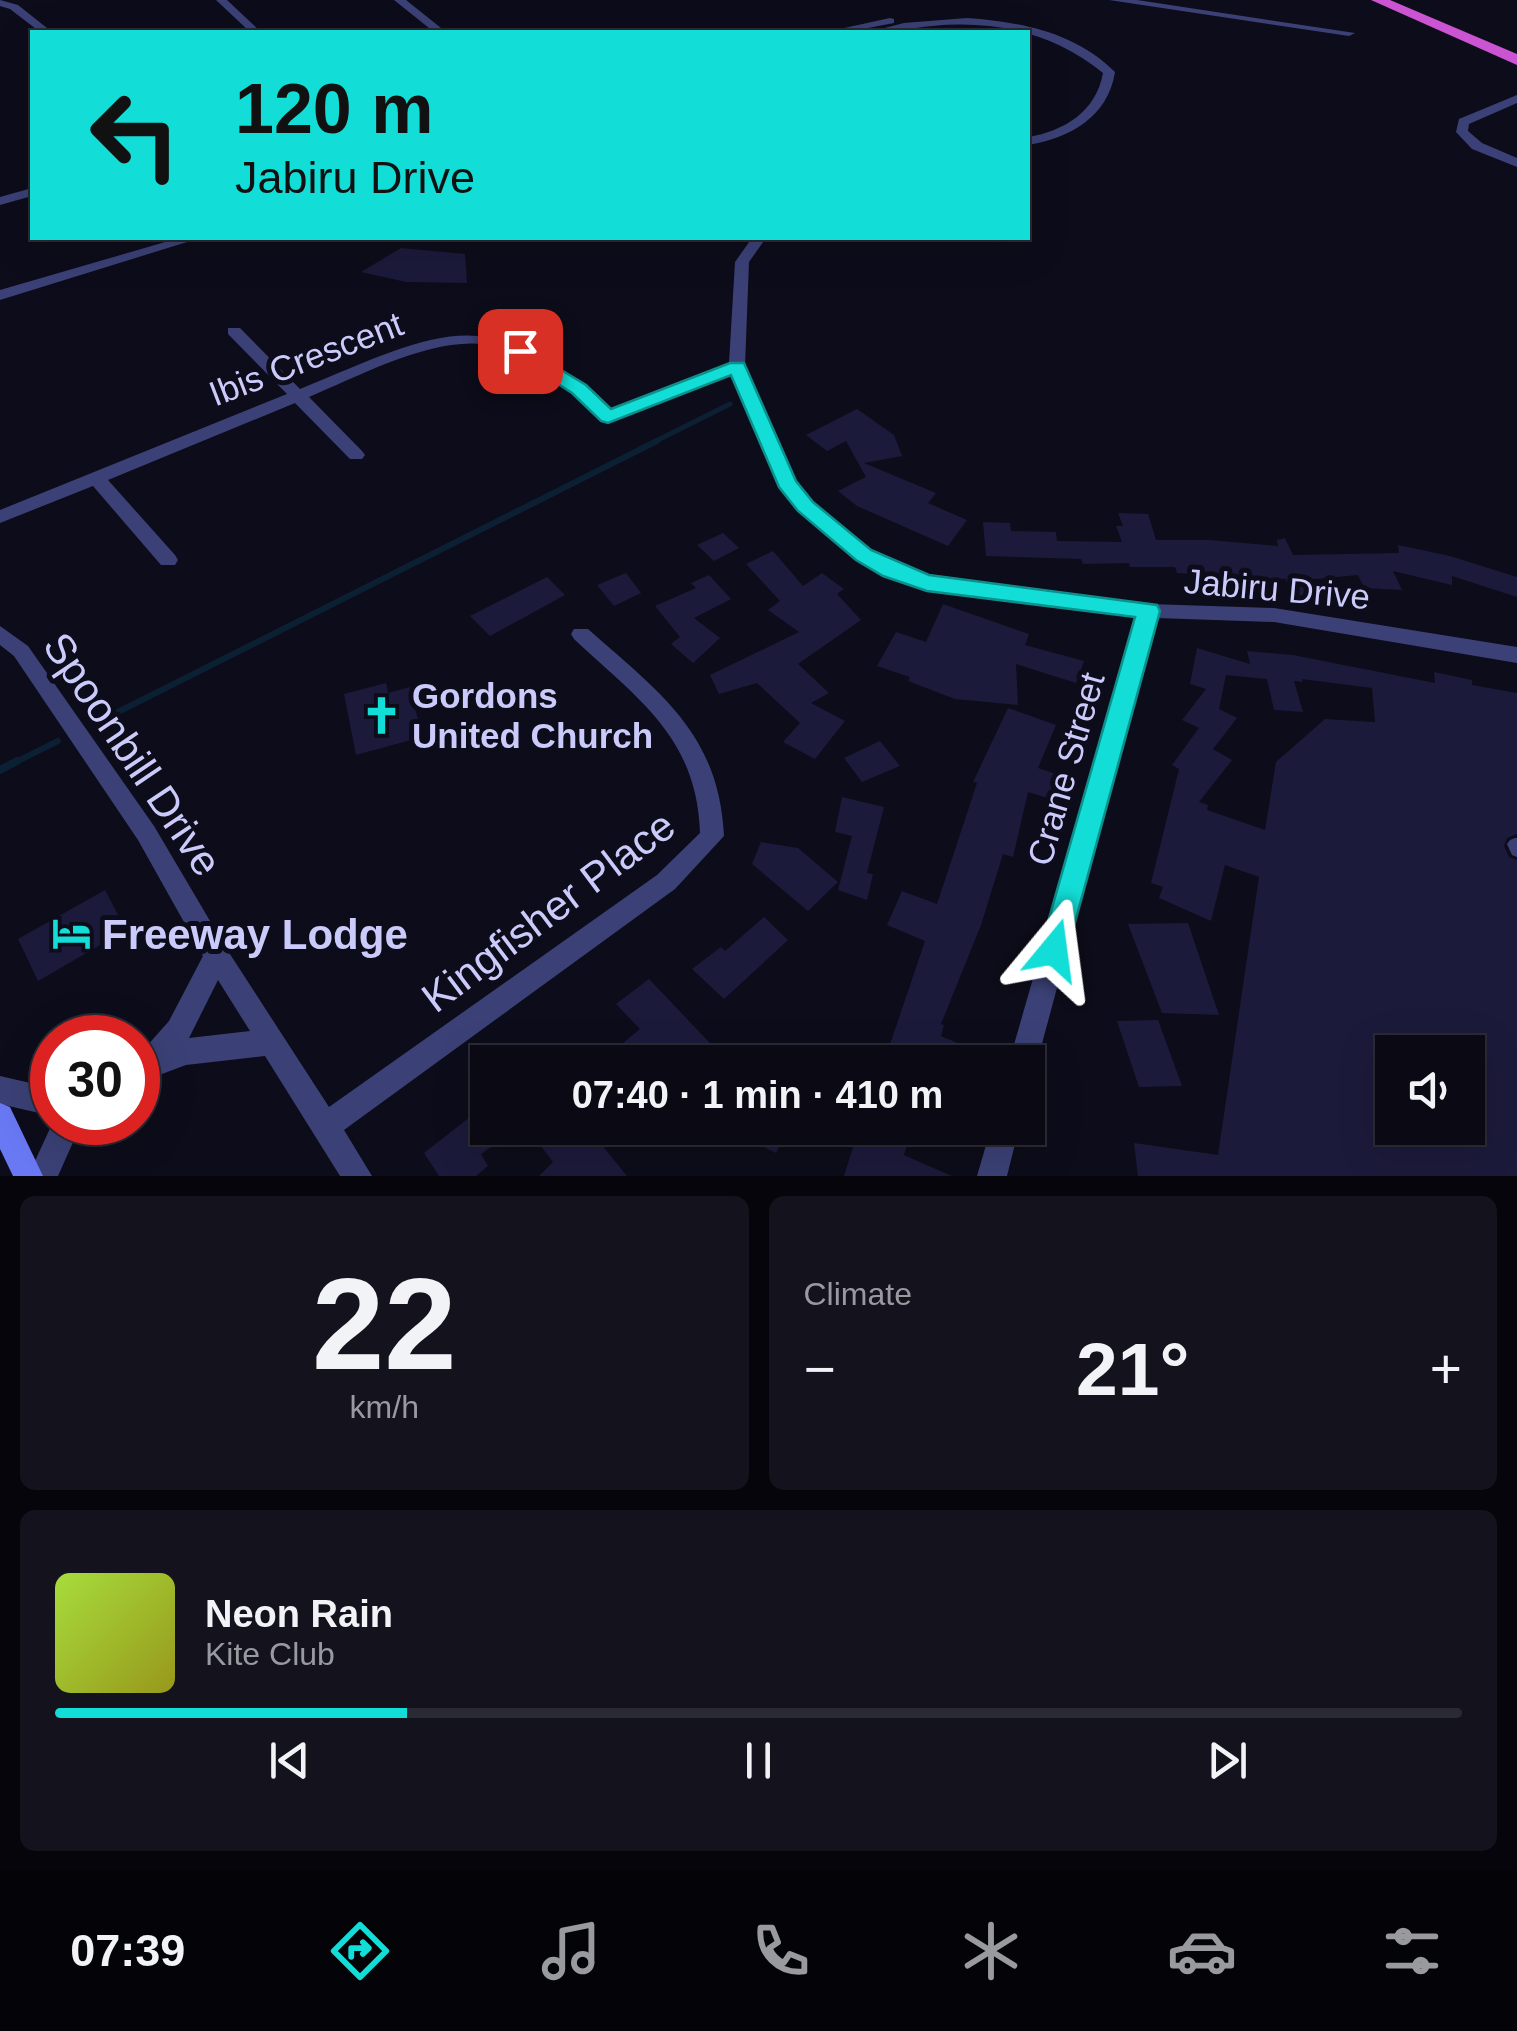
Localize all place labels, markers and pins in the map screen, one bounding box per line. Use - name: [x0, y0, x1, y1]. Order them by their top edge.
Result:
- pin: [478, 309, 563, 394]
- place label: Gordons United Church: [412, 676, 653, 755]
- church icon: Gordons United Church: [361, 695, 403, 737]
- place label: Freeway Lodge: [102, 911, 408, 958]
- hotel icon: Freeway Lodge: [51, 913, 93, 955]

